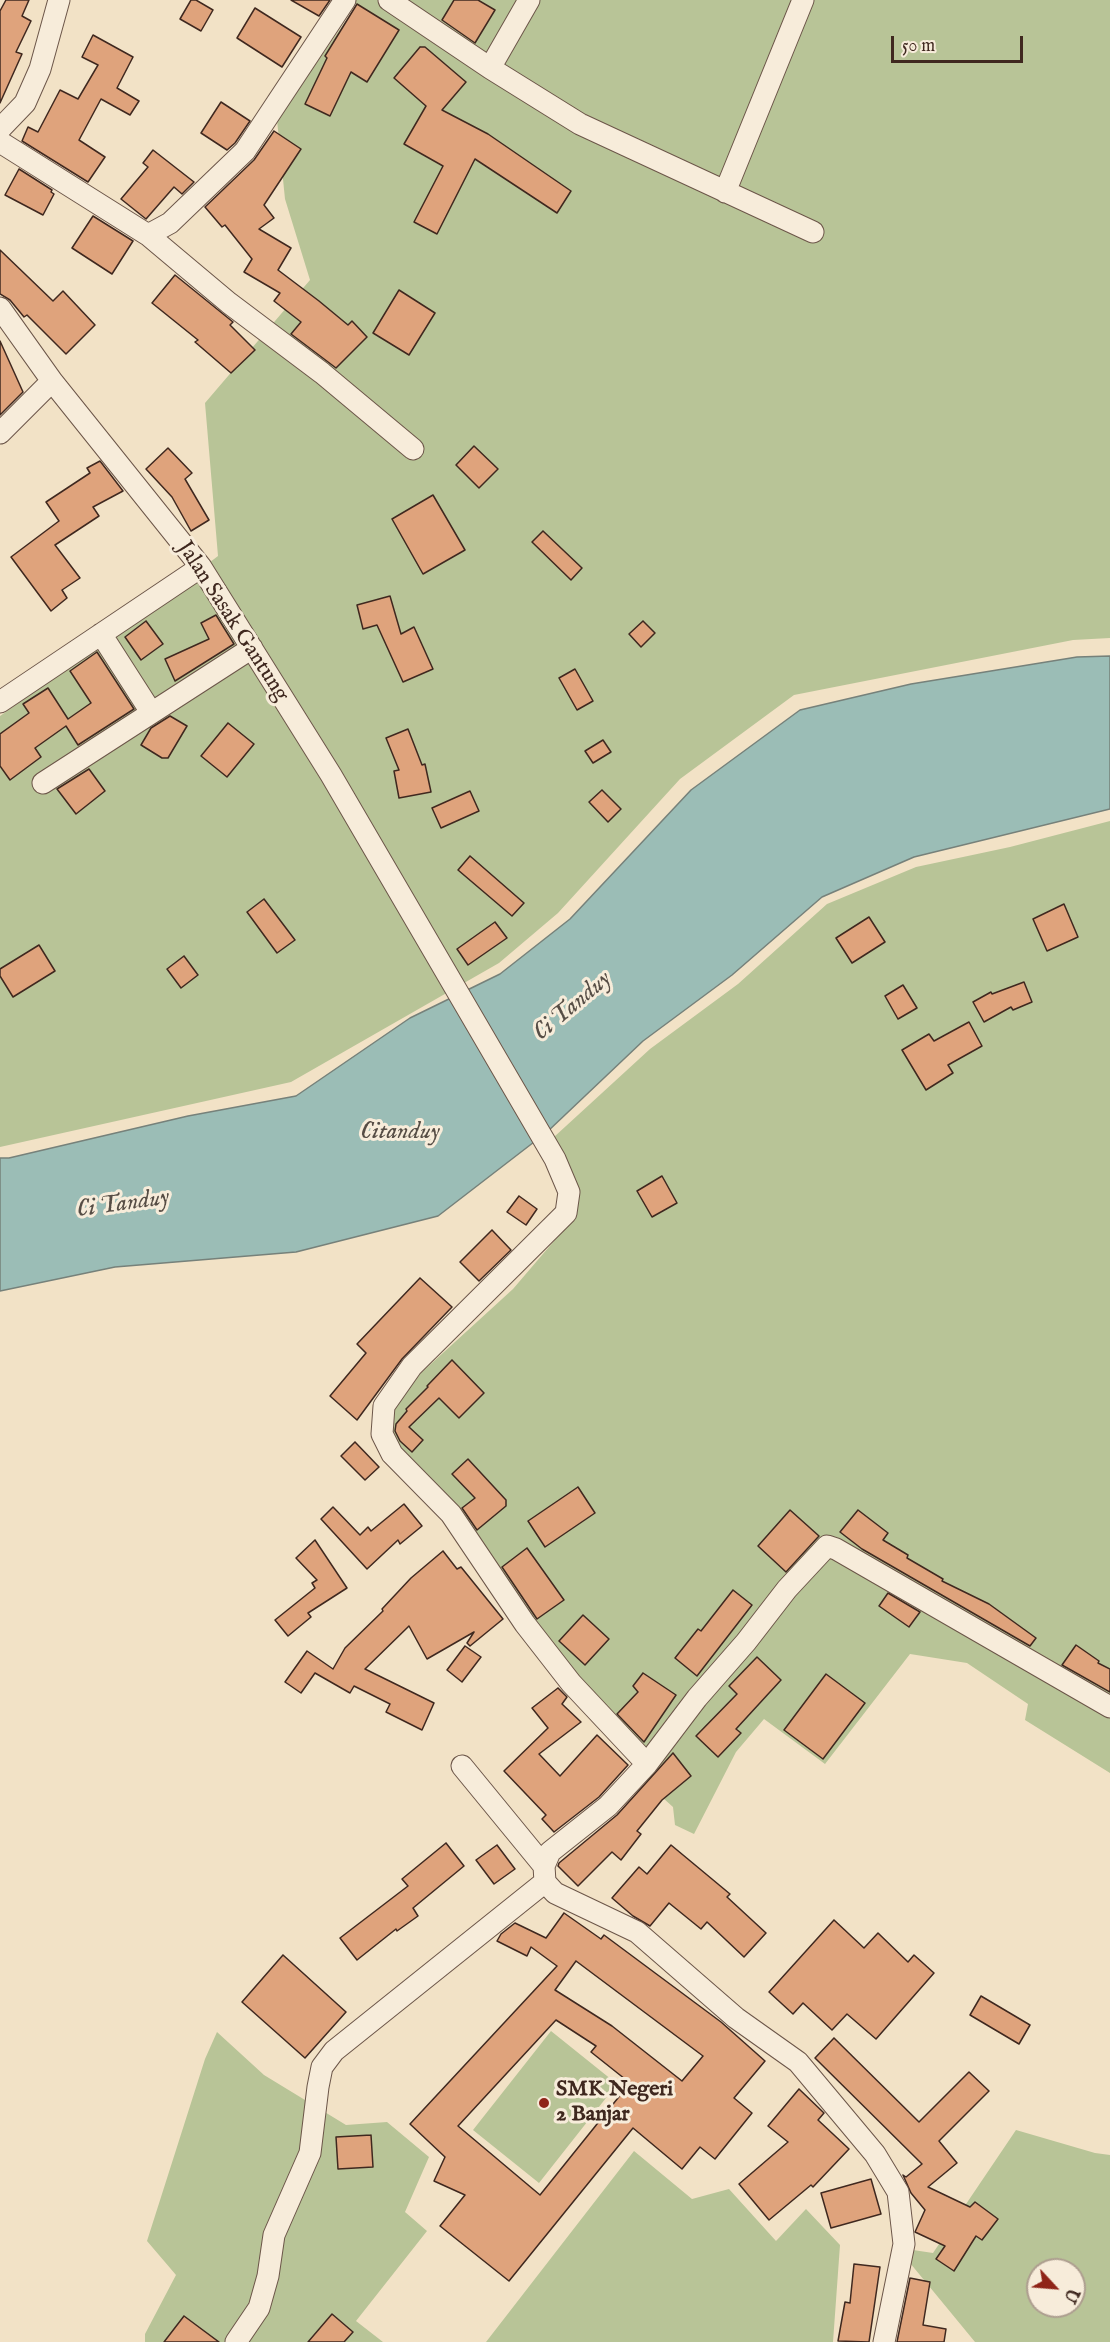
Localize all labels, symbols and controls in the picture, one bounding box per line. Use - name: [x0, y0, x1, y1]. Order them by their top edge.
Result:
- scale bar: [894, 24, 1026, 62]
- text: 50 m: [902, 35, 935, 58]
- street label: Jalan Sasak Gantung: [170, 537, 294, 707]
- water label: Ci Tanduy: [528, 966, 618, 1048]
- water label: Citanduy: [360, 1119, 440, 1147]
- water label: Ci Tanduy: [75, 1184, 171, 1226]
- place label: SMK Negeri 2 Banjar: [556, 2077, 673, 2128]
- marker: SMK Negeri 2 Banjar: [537, 2096, 551, 2110]
- north arrow: [1026, 2258, 1086, 2318]
- text: U: [1058, 2285, 1082, 2305]

